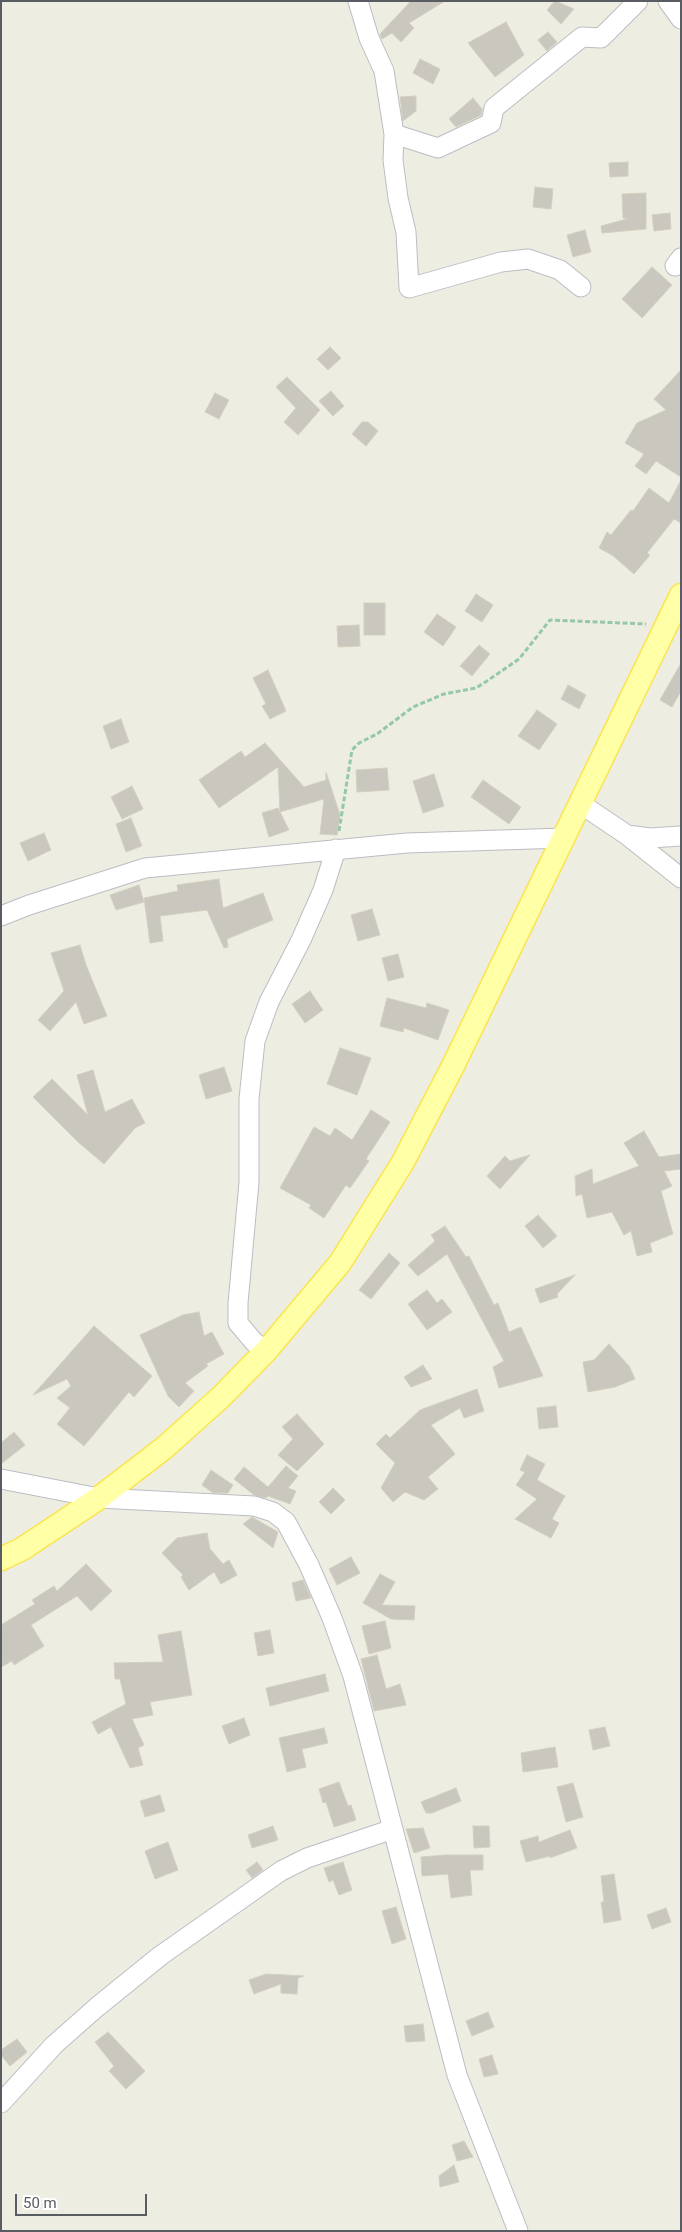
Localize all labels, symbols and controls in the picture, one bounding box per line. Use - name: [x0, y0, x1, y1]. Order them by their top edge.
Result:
- scale bar: [18, 2184, 150, 2216]
- text: 50 m: [23, 2194, 57, 2212]

